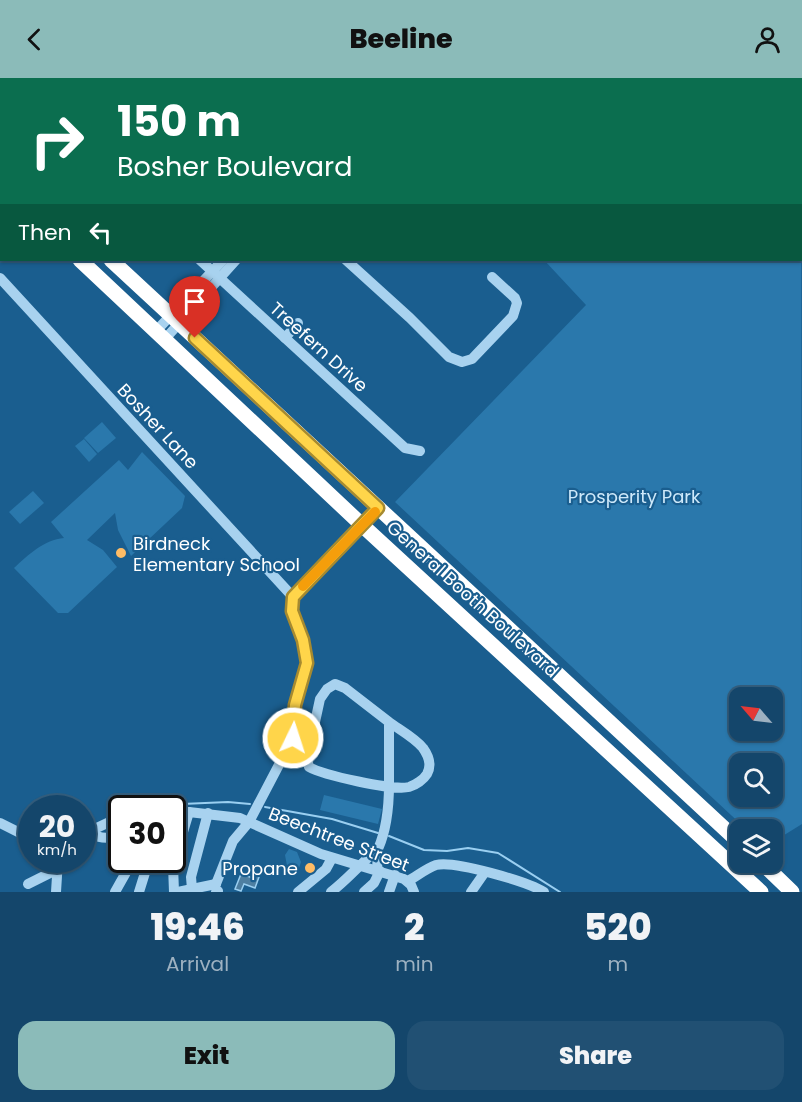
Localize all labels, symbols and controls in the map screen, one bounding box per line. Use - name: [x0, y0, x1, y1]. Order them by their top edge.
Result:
- text: Beeline: [349, 20, 453, 57]
- icon: back: [18, 23, 51, 56]
- icon: person: [751, 23, 784, 56]
- text: 150 m: [117, 92, 241, 151]
- icon: right: [18, 102, 96, 180]
- text: Bosher Boulevard: [117, 148, 352, 185]
- icon: left: [84, 216, 117, 249]
- text: Then: [18, 217, 72, 248]
- pin: [169, 276, 220, 338]
- icon: arrive: [178, 285, 211, 318]
- street label: Treefern Drive: [265, 296, 373, 398]
- street label: Bosher Lane: [112, 378, 204, 474]
- park label: Prosperity Park: [568, 484, 701, 509]
- street label: General Booth Boulevard: [382, 515, 564, 683]
- place label: Birdneck Elementary School: [133, 531, 300, 577]
- marker: Birdneck Elementary School: [114, 546, 128, 560]
- north arrow: [729, 687, 783, 741]
- map controls: [729, 687, 783, 873]
- position arrow: [261, 706, 325, 770]
- button: search: [729, 753, 783, 807]
- speed limit sign: 30: [108, 795, 186, 873]
- street label: Beechtree Street: [265, 801, 413, 877]
- text: 20: [39, 805, 75, 848]
- button: layers: [729, 819, 783, 873]
- text: km/h: [37, 839, 77, 860]
- place label: Propane: [222, 856, 298, 881]
- marker: Propane: [303, 861, 317, 875]
- text: 19:46: [150, 902, 245, 953]
- text: 2: [404, 902, 425, 953]
- text: 520: [584, 902, 652, 953]
- text: Arrival: [166, 950, 229, 978]
- text: min: [395, 950, 433, 978]
- text: m: [607, 950, 628, 978]
- button: Exit: [18, 1021, 395, 1090]
- button: Share: [407, 1021, 784, 1090]

